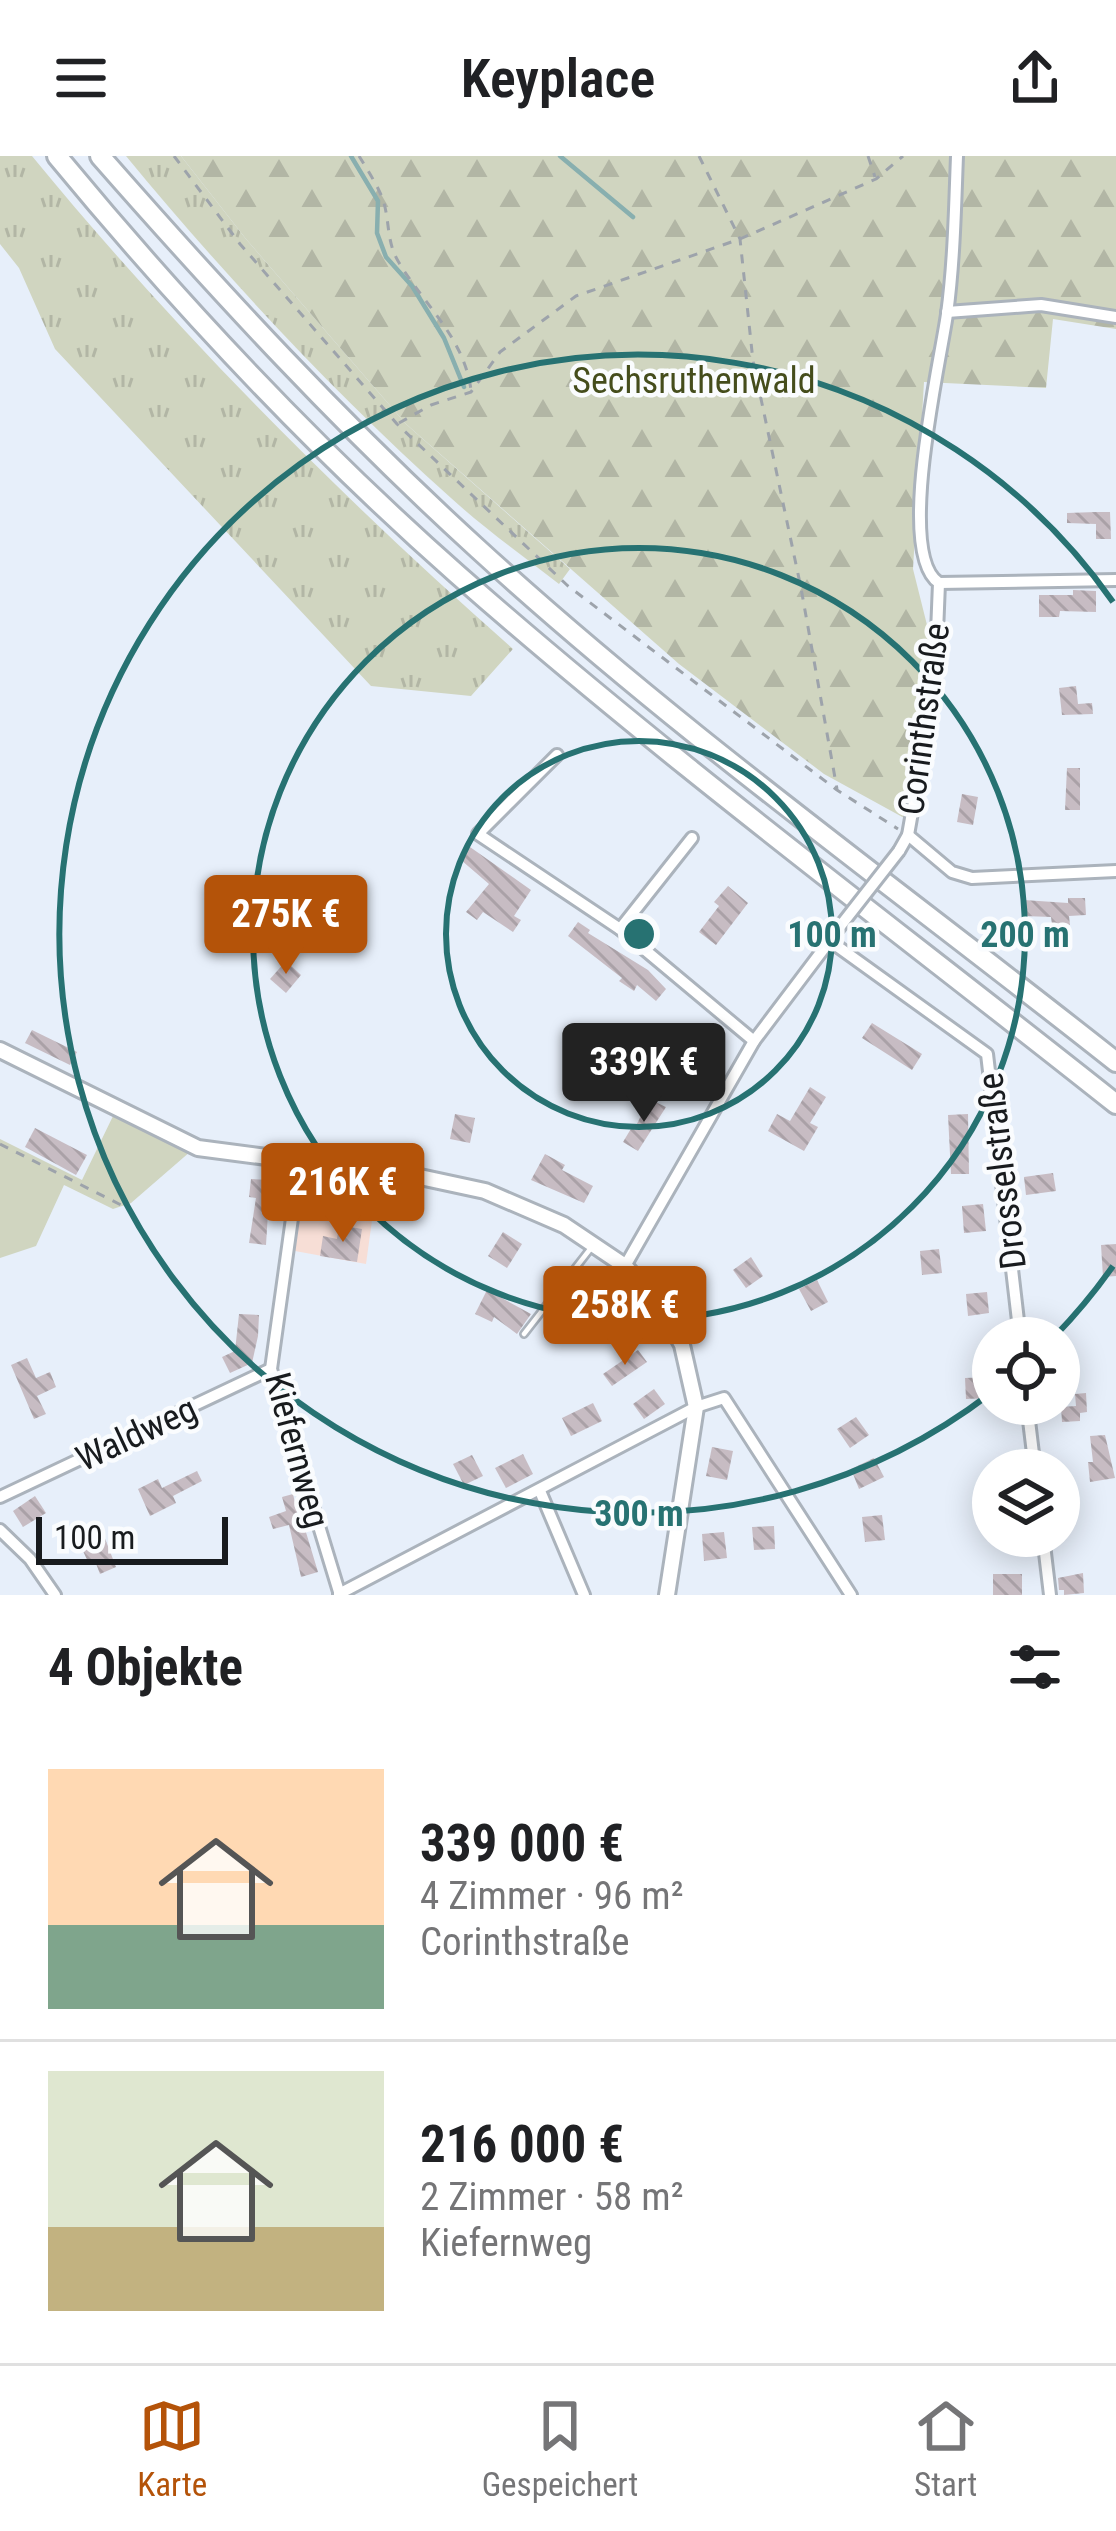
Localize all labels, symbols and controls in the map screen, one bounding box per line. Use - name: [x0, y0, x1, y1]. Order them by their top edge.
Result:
- icon: menu: [48, 45, 114, 111]
- icon: share: [1002, 45, 1068, 111]
- text: Keyplace: [461, 47, 655, 110]
- park label: Sechsruthenwald: [572, 360, 816, 402]
- street label: Corinthstraße: [890, 620, 958, 818]
- pin: 275K €: [188, 875, 384, 977]
- text: 275K €: [231, 891, 341, 937]
- centre of rings: [618, 913, 660, 955]
- text: 100 m: [787, 914, 877, 956]
- text: 200 m: [980, 914, 1070, 956]
- pin: 339K €: [546, 1023, 742, 1125]
- text: 339K €: [589, 1039, 699, 1085]
- street label: Drosselstraße: [969, 1070, 1035, 1271]
- pin: 216K €: [245, 1143, 441, 1245]
- text: 216K €: [288, 1159, 398, 1205]
- pin: 258K €: [527, 1266, 723, 1368]
- text: 258K €: [570, 1282, 680, 1328]
- map controls: [972, 1317, 1080, 1557]
- button: locate: [972, 1317, 1080, 1425]
- street label: Kiefernweg: [256, 1368, 338, 1533]
- street label: Waldweg: [69, 1388, 203, 1480]
- button: layers: [972, 1449, 1080, 1557]
- text: 300 m: [594, 1493, 684, 1535]
- scale bar: [36, 1511, 228, 1564]
- text: 100 m: [54, 1518, 135, 1557]
- icon: filters: [1002, 1634, 1068, 1700]
- text: 4 Objekte: [48, 1638, 243, 1697]
- text: 339 000 €: [420, 1814, 624, 1873]
- icon: home: [144, 1817, 288, 1961]
- text: 4 Zimmer · 96 m²: [420, 1873, 684, 1919]
- text: Corinthstraße: [420, 1919, 630, 1965]
- text: 216 000 €: [420, 2115, 624, 2174]
- icon: home: [144, 2119, 288, 2263]
- text: 2 Zimmer · 58 m²: [420, 2174, 684, 2220]
- text: Kiefernweg: [420, 2220, 592, 2266]
- tab: Karte: [137, 2393, 207, 2504]
- tab: Gespeichert: [482, 2393, 638, 2504]
- tab: Start: [913, 2393, 979, 2504]

